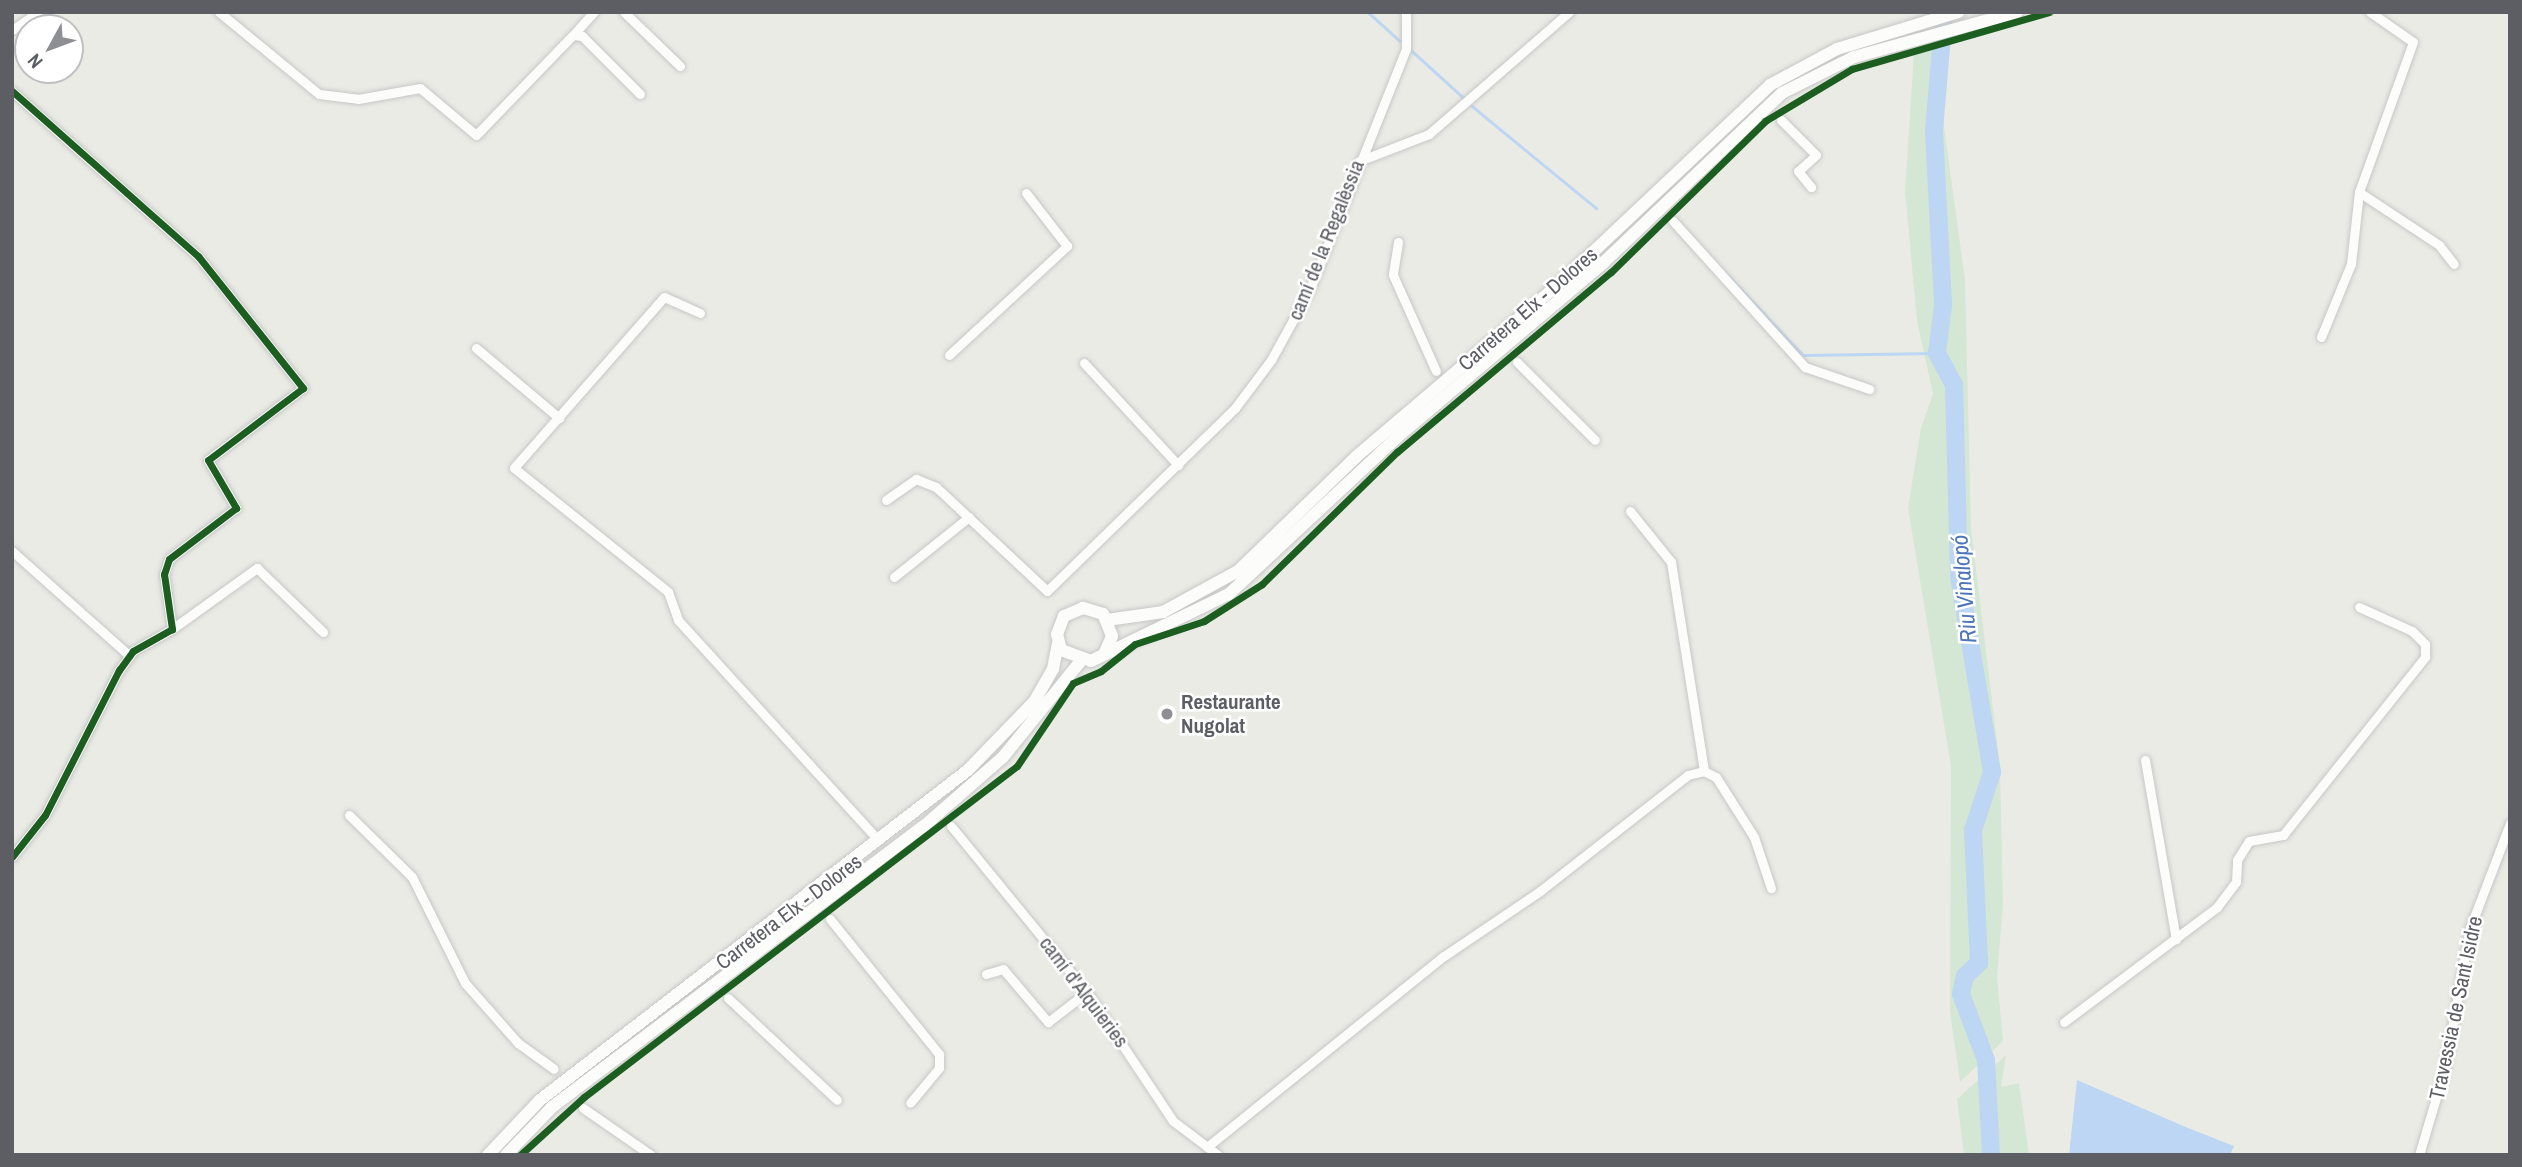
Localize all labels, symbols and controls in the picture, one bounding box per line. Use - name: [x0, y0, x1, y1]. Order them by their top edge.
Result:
- north arrow: [14, 14, 84, 84]
- text: N: [21, 49, 48, 74]
- street label: camí de la Regalèssia: [1282, 156, 1370, 324]
- street label: Carretera Elx - Dolores: [1453, 242, 1603, 376]
- water label: Riu Vinalopó: [1946, 534, 1982, 644]
- place label: Restaurante Nugolat: [1181, 689, 1281, 739]
- marker: Restaurante Nugolat: [1159, 706, 1175, 722]
- street label: Carretera Elx - Dolores: [711, 849, 867, 975]
- street label: Travessia de Sant Isidre: [2424, 914, 2488, 1102]
- street label: camí d'Alquieries: [1034, 932, 1134, 1052]

